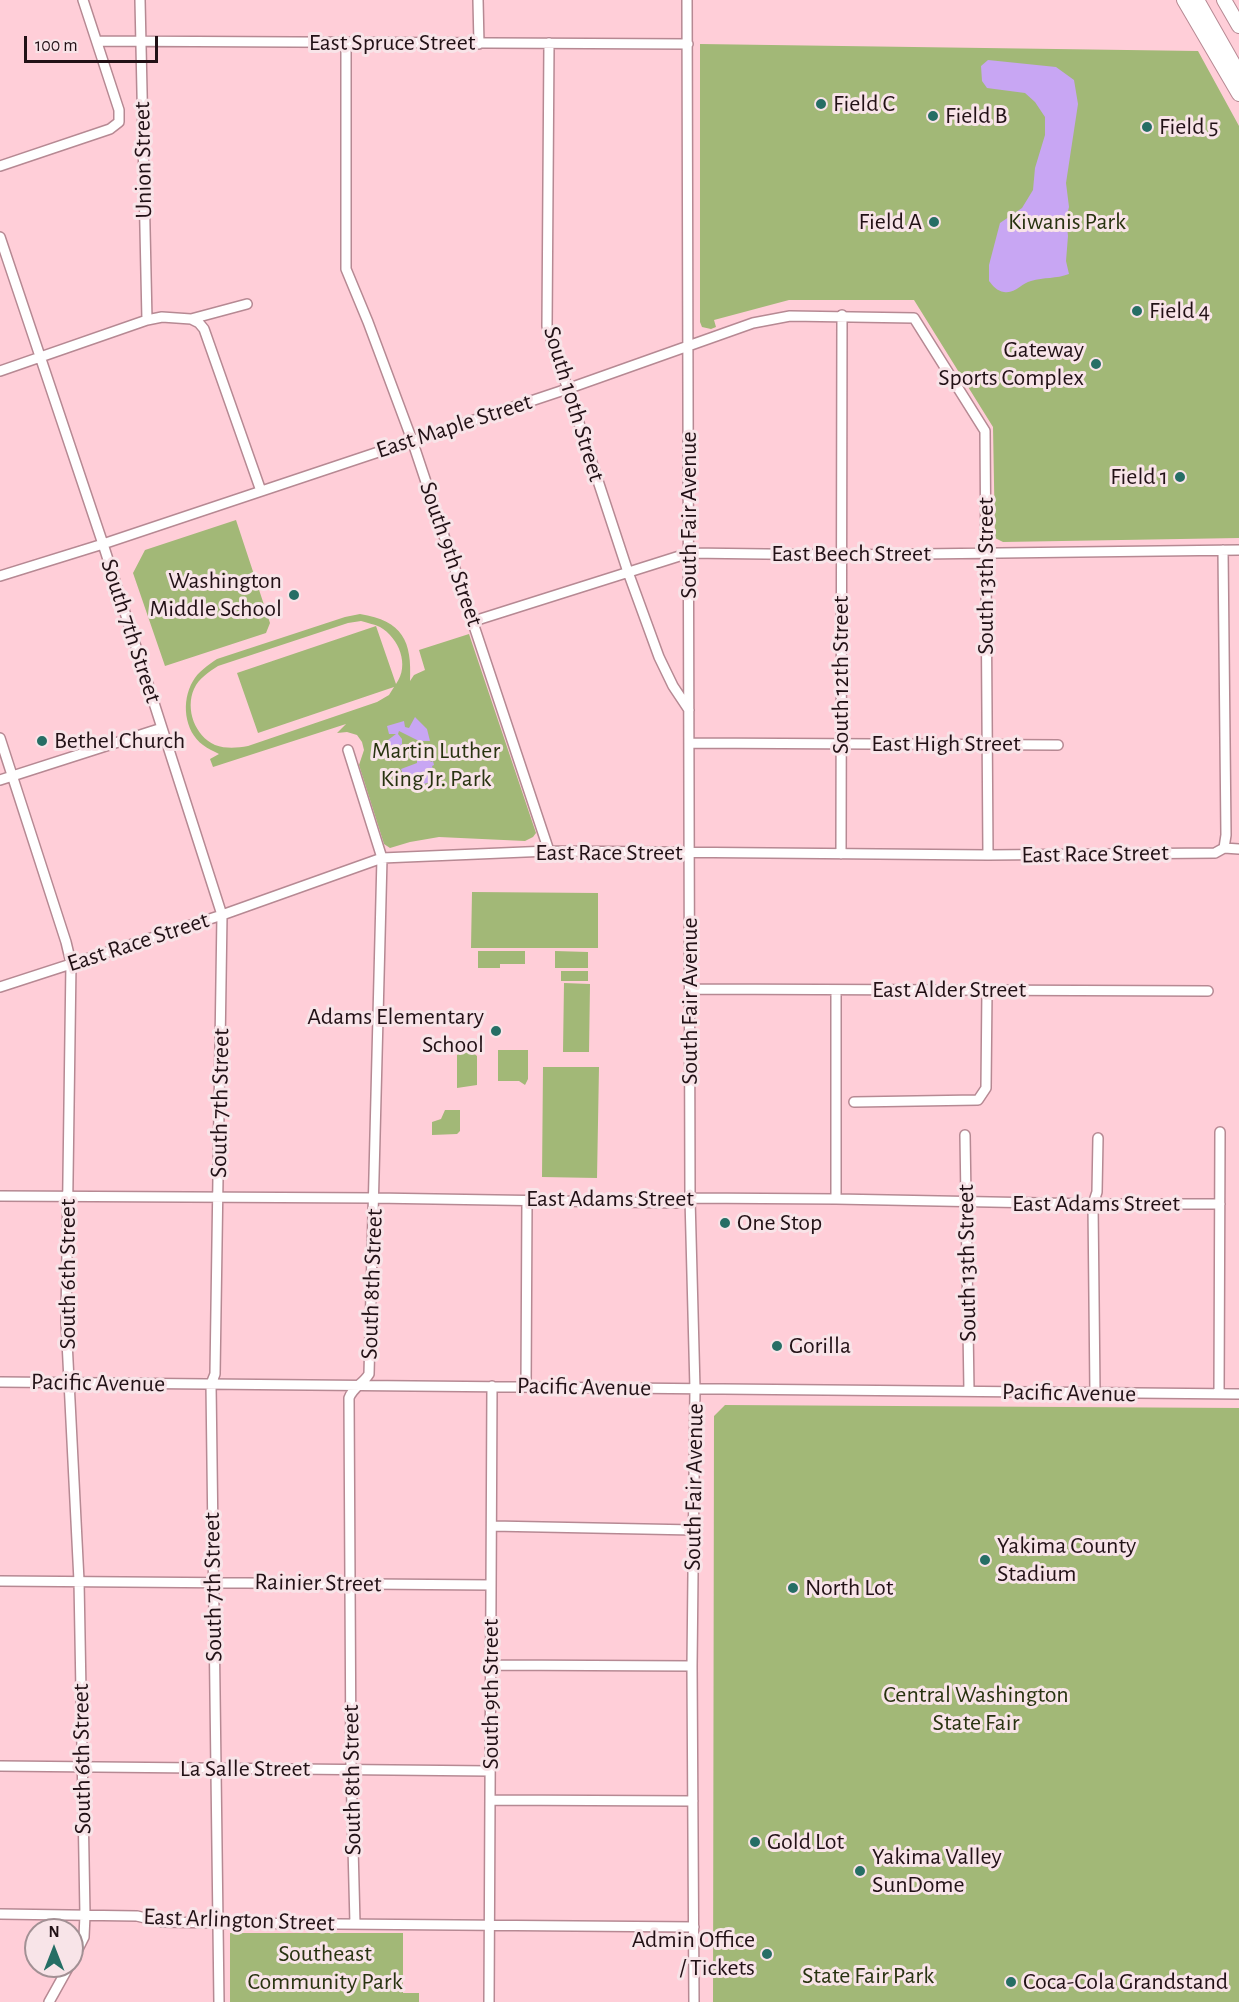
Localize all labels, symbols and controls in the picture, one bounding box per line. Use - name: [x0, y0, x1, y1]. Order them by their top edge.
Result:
- scale bar: [27, 24, 160, 62]
- street label: East Spruce Street: [309, 29, 475, 57]
- text: 100 m: [35, 37, 78, 55]
- place label: Field C: [833, 90, 895, 118]
- marker: Field C: [814, 97, 828, 111]
- street label: Union Street: [128, 101, 158, 219]
- place label: Field B: [945, 102, 1007, 130]
- marker: Field B: [926, 109, 940, 123]
- place label: Field 5: [1159, 113, 1219, 141]
- marker: Field 5: [1140, 120, 1154, 134]
- place label: Field A: [859, 208, 922, 236]
- park label: Kiwanis Park: [1008, 208, 1126, 236]
- marker: Field A: [927, 215, 941, 229]
- place label: Field 4: [1149, 297, 1210, 325]
- marker: Field 4: [1130, 304, 1144, 318]
- street label: South 10th Street: [537, 323, 611, 485]
- place label: Gateway Sports Complex: [938, 336, 1084, 392]
- marker: Gateway Sports Complex: [1089, 357, 1103, 371]
- street label: East Maple Street: [372, 387, 536, 465]
- street label: South Fair Avenue: [675, 431, 703, 599]
- place label: Field 1: [1110, 463, 1168, 491]
- marker: Field 1: [1173, 470, 1187, 484]
- street label: South 9th Street: [413, 478, 489, 630]
- street label: South 13th Street: [972, 497, 1000, 655]
- street label: East Beech Street: [771, 540, 931, 568]
- street label: South 7th Street: [94, 555, 168, 707]
- place label: Washington Middle School: [149, 567, 282, 623]
- marker: Washington Middle School: [287, 588, 301, 602]
- street label: South 12th Street: [827, 596, 855, 754]
- place label: Bethel Church: [54, 727, 185, 755]
- street label: East High Street: [871, 730, 1021, 758]
- marker: Bethel Church: [35, 734, 49, 748]
- park label: Martin Luther King Jr. Park: [372, 737, 500, 793]
- street label: East Race Street: [1021, 838, 1169, 870]
- street label: East Race Street: [535, 839, 683, 867]
- street label: East Race Street: [63, 906, 213, 978]
- street label: South Fair Avenue: [676, 917, 704, 1085]
- street label: East Alder Street: [872, 976, 1026, 1004]
- place label: Adams Elementary School: [307, 1003, 484, 1059]
- marker: Adams Elementary School: [489, 1024, 503, 1038]
- street label: South 7th Street: [204, 1028, 236, 1178]
- street label: South 13th Street: [951, 1184, 983, 1342]
- street label: East Adams Street: [526, 1185, 694, 1213]
- street label: East Adams Street: [1012, 1190, 1180, 1218]
- street label: South 6th Street: [54, 1199, 82, 1349]
- street label: South 8th Street: [355, 1208, 389, 1360]
- place label: One Stop: [737, 1209, 822, 1237]
- marker: One Stop: [718, 1216, 732, 1230]
- place label: Gorilla: [789, 1332, 851, 1360]
- marker: Gorilla: [770, 1339, 784, 1353]
- street label: Pacific Avenue: [31, 1367, 165, 1399]
- street label: Pacific Avenue: [517, 1371, 651, 1403]
- street label: Pacific Avenue: [1002, 1377, 1136, 1409]
- street label: South Fair Avenue: [678, 1403, 710, 1571]
- street label: South 7th Street: [197, 1512, 229, 1662]
- place label: Yakima County Stadium: [997, 1532, 1136, 1588]
- marker: Yakima County Stadium: [978, 1553, 992, 1567]
- street label: Rainier Street: [254, 1567, 382, 1599]
- place label: North Lot: [805, 1574, 893, 1602]
- marker: North Lot: [786, 1581, 800, 1595]
- street label: South 9th Street: [477, 1619, 505, 1769]
- park label: Central Washington State Fair: [883, 1681, 1069, 1737]
- street label: South 6th Street: [66, 1683, 98, 1835]
- street label: South 8th Street: [336, 1704, 368, 1856]
- street label: La Salle Street: [180, 1755, 310, 1783]
- place label: Gold Lot: [767, 1828, 844, 1856]
- marker: Gold Lot: [748, 1835, 762, 1849]
- place label: Yakima Valley SunDome: [872, 1843, 1002, 1899]
- marker: Yakima Valley SunDome: [853, 1864, 867, 1878]
- street label: East Arlington Street: [143, 1902, 335, 1938]
- north arrow: [24, 1918, 84, 1978]
- text: N: [48, 1924, 60, 1940]
- place label: Admin Office / Tickets: [632, 1926, 755, 1982]
- park label: Southeast Community Park: [247, 1940, 403, 1996]
- marker: Admin Office / Tickets: [760, 1947, 774, 1961]
- park label: State Fair Park: [802, 1962, 934, 1990]
- place label: Coca-Cola Grandstand: [1023, 1968, 1228, 1996]
- marker: Coca-Cola Grandstand: [1004, 1975, 1018, 1989]

